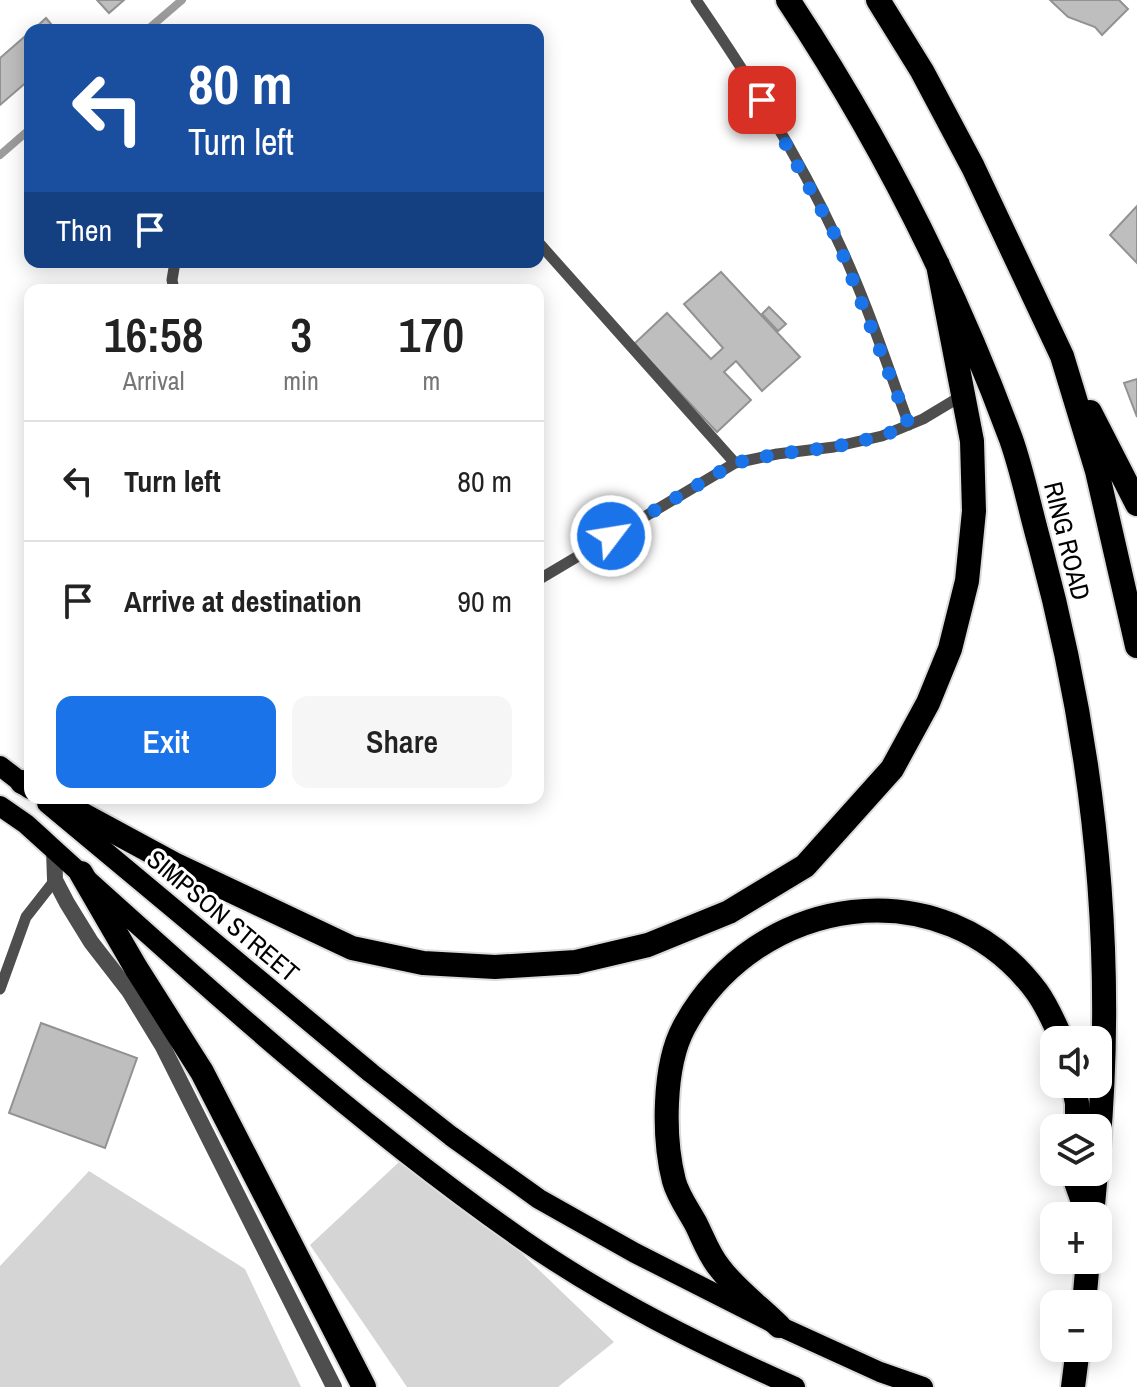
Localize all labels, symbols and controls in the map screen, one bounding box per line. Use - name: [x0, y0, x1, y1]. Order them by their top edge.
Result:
- text: 80 m: [188, 46, 293, 121]
- icon: left: [56, 56, 160, 160]
- pin: [728, 66, 796, 134]
- icon: arrive: [740, 78, 784, 122]
- text: Turn left: [188, 118, 294, 166]
- icon: arrive: [128, 208, 172, 252]
- text: Then: [56, 210, 112, 250]
- text: 16:58: [104, 302, 204, 367]
- text: 3: [290, 302, 312, 367]
- text: 170: [399, 302, 464, 367]
- text: Arrival: [123, 363, 184, 398]
- text: min: [283, 363, 319, 398]
- text: m: [423, 363, 440, 398]
- icon: left: [56, 459, 100, 503]
- text: Turn left: [124, 461, 221, 501]
- text: 80 m: [457, 461, 512, 501]
- street label: RING ROAD: [1036, 478, 1099, 604]
- position arrow: [569, 494, 653, 578]
- icon: arrive: [56, 579, 100, 623]
- text: Arrive at destination: [124, 581, 362, 621]
- text: 90 m: [457, 581, 512, 621]
- button: Exit: [56, 696, 276, 788]
- button: Share: [292, 696, 512, 788]
- street label: SIMPSON STREET: [140, 842, 307, 990]
- map controls: [1040, 1026, 1112, 1362]
- button: sound: [1040, 1026, 1112, 1098]
- button: layers: [1040, 1114, 1112, 1186]
- button: +: [1040, 1202, 1112, 1274]
- button: −: [1040, 1290, 1112, 1362]

